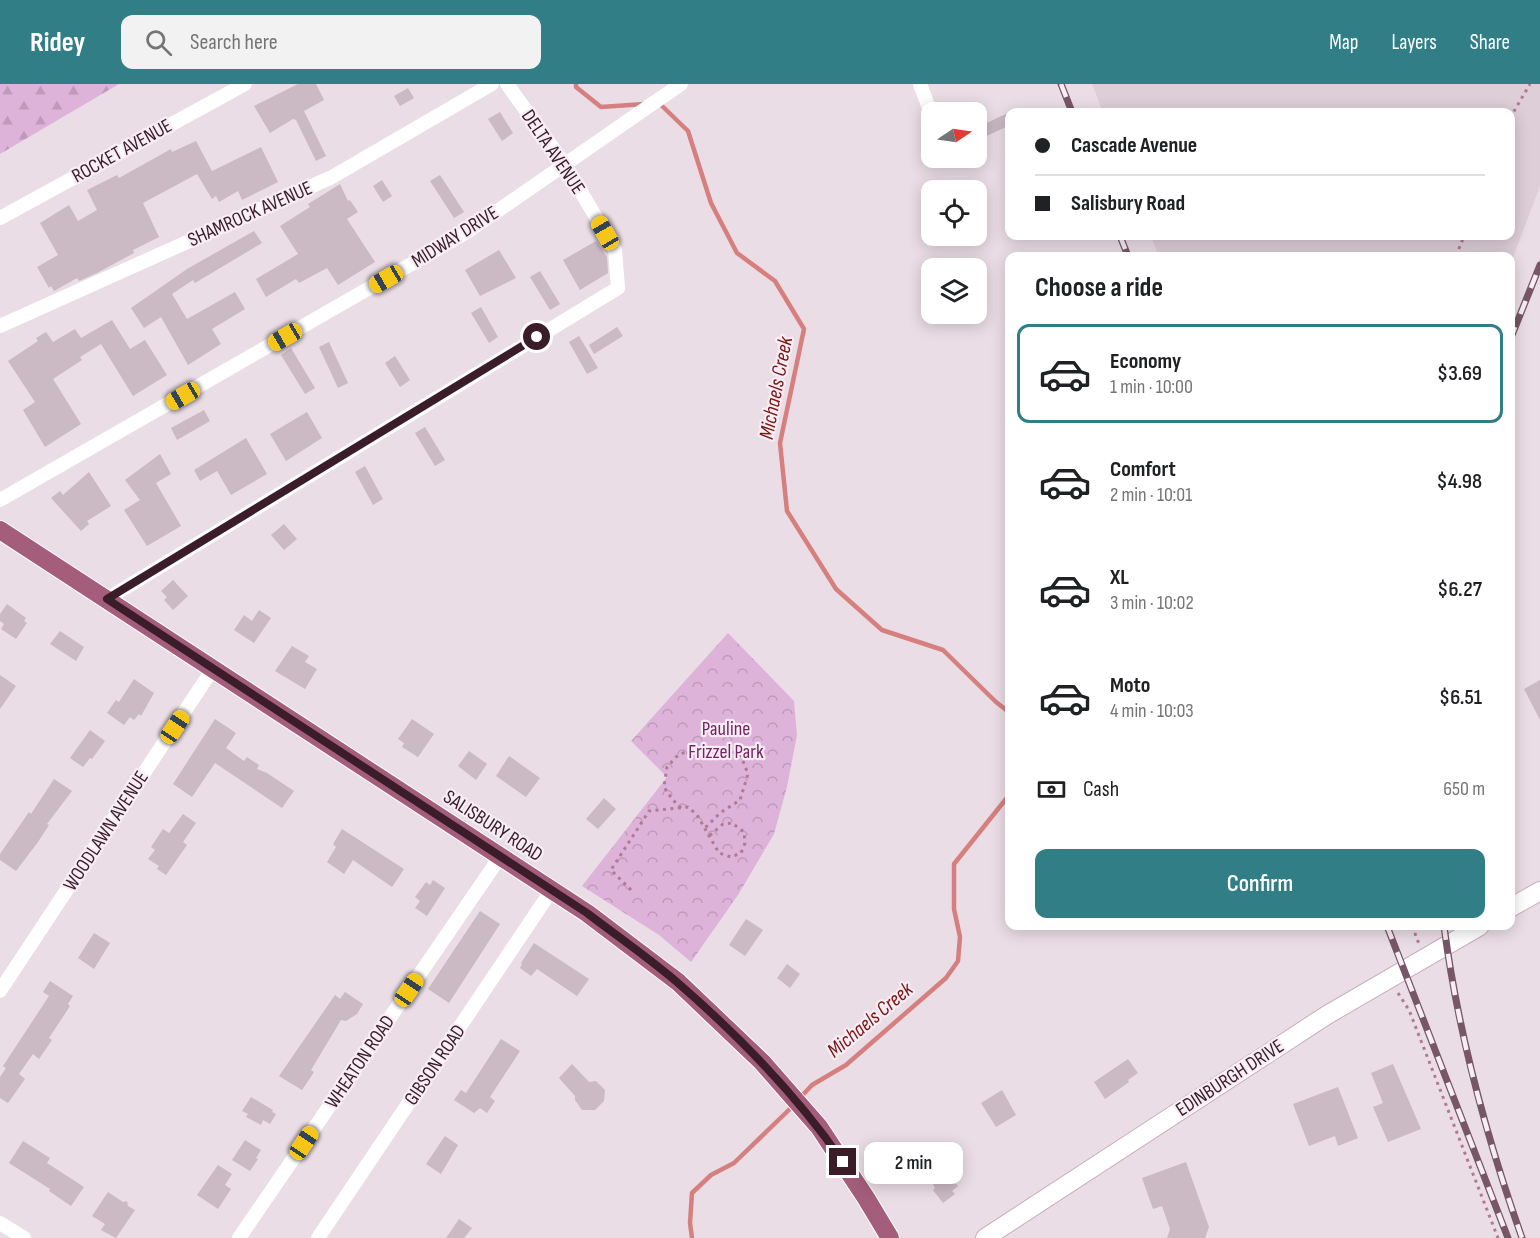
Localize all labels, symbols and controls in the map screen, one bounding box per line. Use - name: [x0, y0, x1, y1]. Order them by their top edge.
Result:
- search box: [121, 15, 541, 69]
- text: Ridey: [30, 26, 85, 59]
- icon: search: [142, 26, 175, 59]
- text: Search here: [190, 29, 278, 56]
- text: Map: [1329, 30, 1358, 55]
- text: Layers: [1391, 30, 1437, 55]
- text: Share: [1470, 30, 1510, 55]
- north arrow: [921, 102, 987, 168]
- map controls: [921, 102, 987, 324]
- street label: DELTA AVENUE: [516, 105, 590, 199]
- street label: ROCKET AVENUE: [68, 114, 176, 188]
- text: Cascade Avenue: [1071, 132, 1197, 159]
- street label: SHAMROCK AVENUE: [184, 176, 316, 252]
- button: locate: [921, 180, 987, 246]
- text: Salisbury Road: [1071, 190, 1185, 217]
- street label: MIDWAY DRIVE: [407, 201, 503, 273]
- car: [588, 213, 622, 253]
- button: layers: [921, 258, 987, 324]
- car: [366, 262, 406, 296]
- text: Choose a ride: [1035, 272, 1163, 304]
- car: [265, 320, 305, 354]
- route start: [523, 323, 550, 350]
- water label: Michaels Creek: [754, 333, 798, 441]
- icon: car: [1038, 347, 1092, 401]
- text: Economy: [1110, 348, 1181, 375]
- text: $3.69: [1437, 360, 1482, 387]
- text: 1 min · 10:00: [1110, 375, 1193, 399]
- car: [163, 379, 203, 413]
- icon: car: [1038, 455, 1092, 509]
- text: Comfort: [1110, 456, 1176, 483]
- text: $4.98: [1437, 468, 1482, 495]
- text: 2 min · 10:01: [1110, 483, 1192, 507]
- icon: car: [1038, 563, 1092, 617]
- text: XL: [1110, 564, 1129, 591]
- text: $6.27: [1437, 576, 1482, 603]
- text: 3 min · 10:02: [1110, 591, 1194, 615]
- icon: car: [1038, 671, 1092, 725]
- text: Moto: [1110, 672, 1150, 699]
- text: $6.51: [1439, 684, 1482, 711]
- text: 4 min · 10:03: [1110, 699, 1194, 723]
- car: [157, 707, 193, 747]
- park label: Pauline Frizzel Park: [688, 717, 764, 764]
- street label: WOODLAWN AVENUE: [58, 767, 154, 895]
- icon: cash: [1035, 773, 1068, 806]
- text: Cash: [1083, 776, 1119, 803]
- text: 650 m: [1443, 777, 1485, 801]
- street label: SALISBURY ROAD: [439, 785, 547, 867]
- button: Confirm: [1035, 849, 1485, 918]
- car: [391, 970, 427, 1010]
- water label: Michaels Creek: [822, 976, 919, 1063]
- street label: WHEATON ROAD: [320, 1011, 400, 1113]
- street label: GIBSON ROAD: [399, 1020, 471, 1110]
- street label: EDINBURGH DRIVE: [1172, 1034, 1288, 1122]
- car: [286, 1123, 322, 1163]
- callout: 2 min: [864, 1141, 963, 1183]
- route end: [829, 1148, 856, 1175]
- text: 2 min: [895, 1151, 932, 1175]

